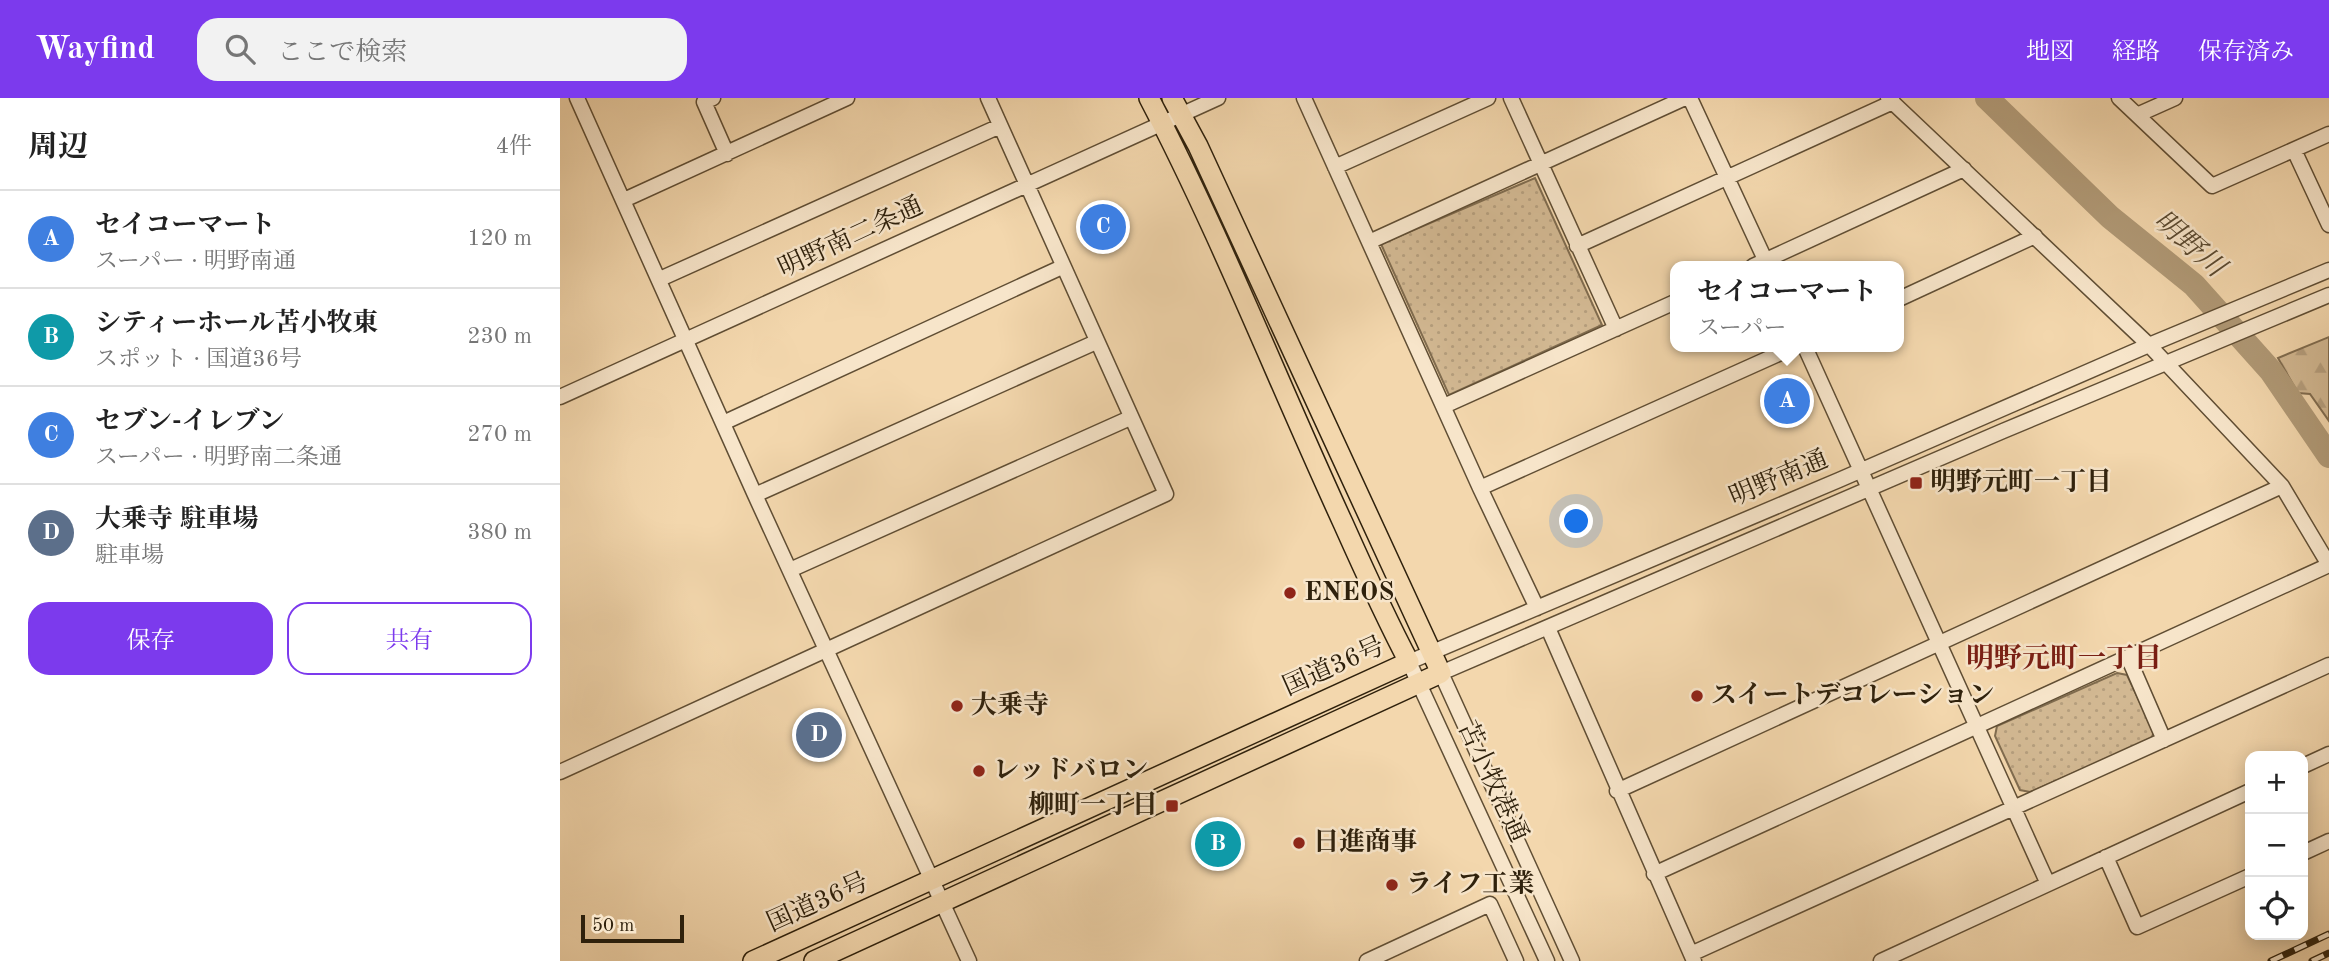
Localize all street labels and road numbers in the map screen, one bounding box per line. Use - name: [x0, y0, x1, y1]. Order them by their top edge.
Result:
- street label: 明野南二条通: [774, 191, 927, 283]
- street label: 明野南通: [1725, 445, 1832, 511]
- street label: 国道36号: [1278, 631, 1389, 701]
- street label: 苫小牧港通: [1453, 717, 1533, 846]
- street label: 国道36号: [762, 867, 873, 937]

